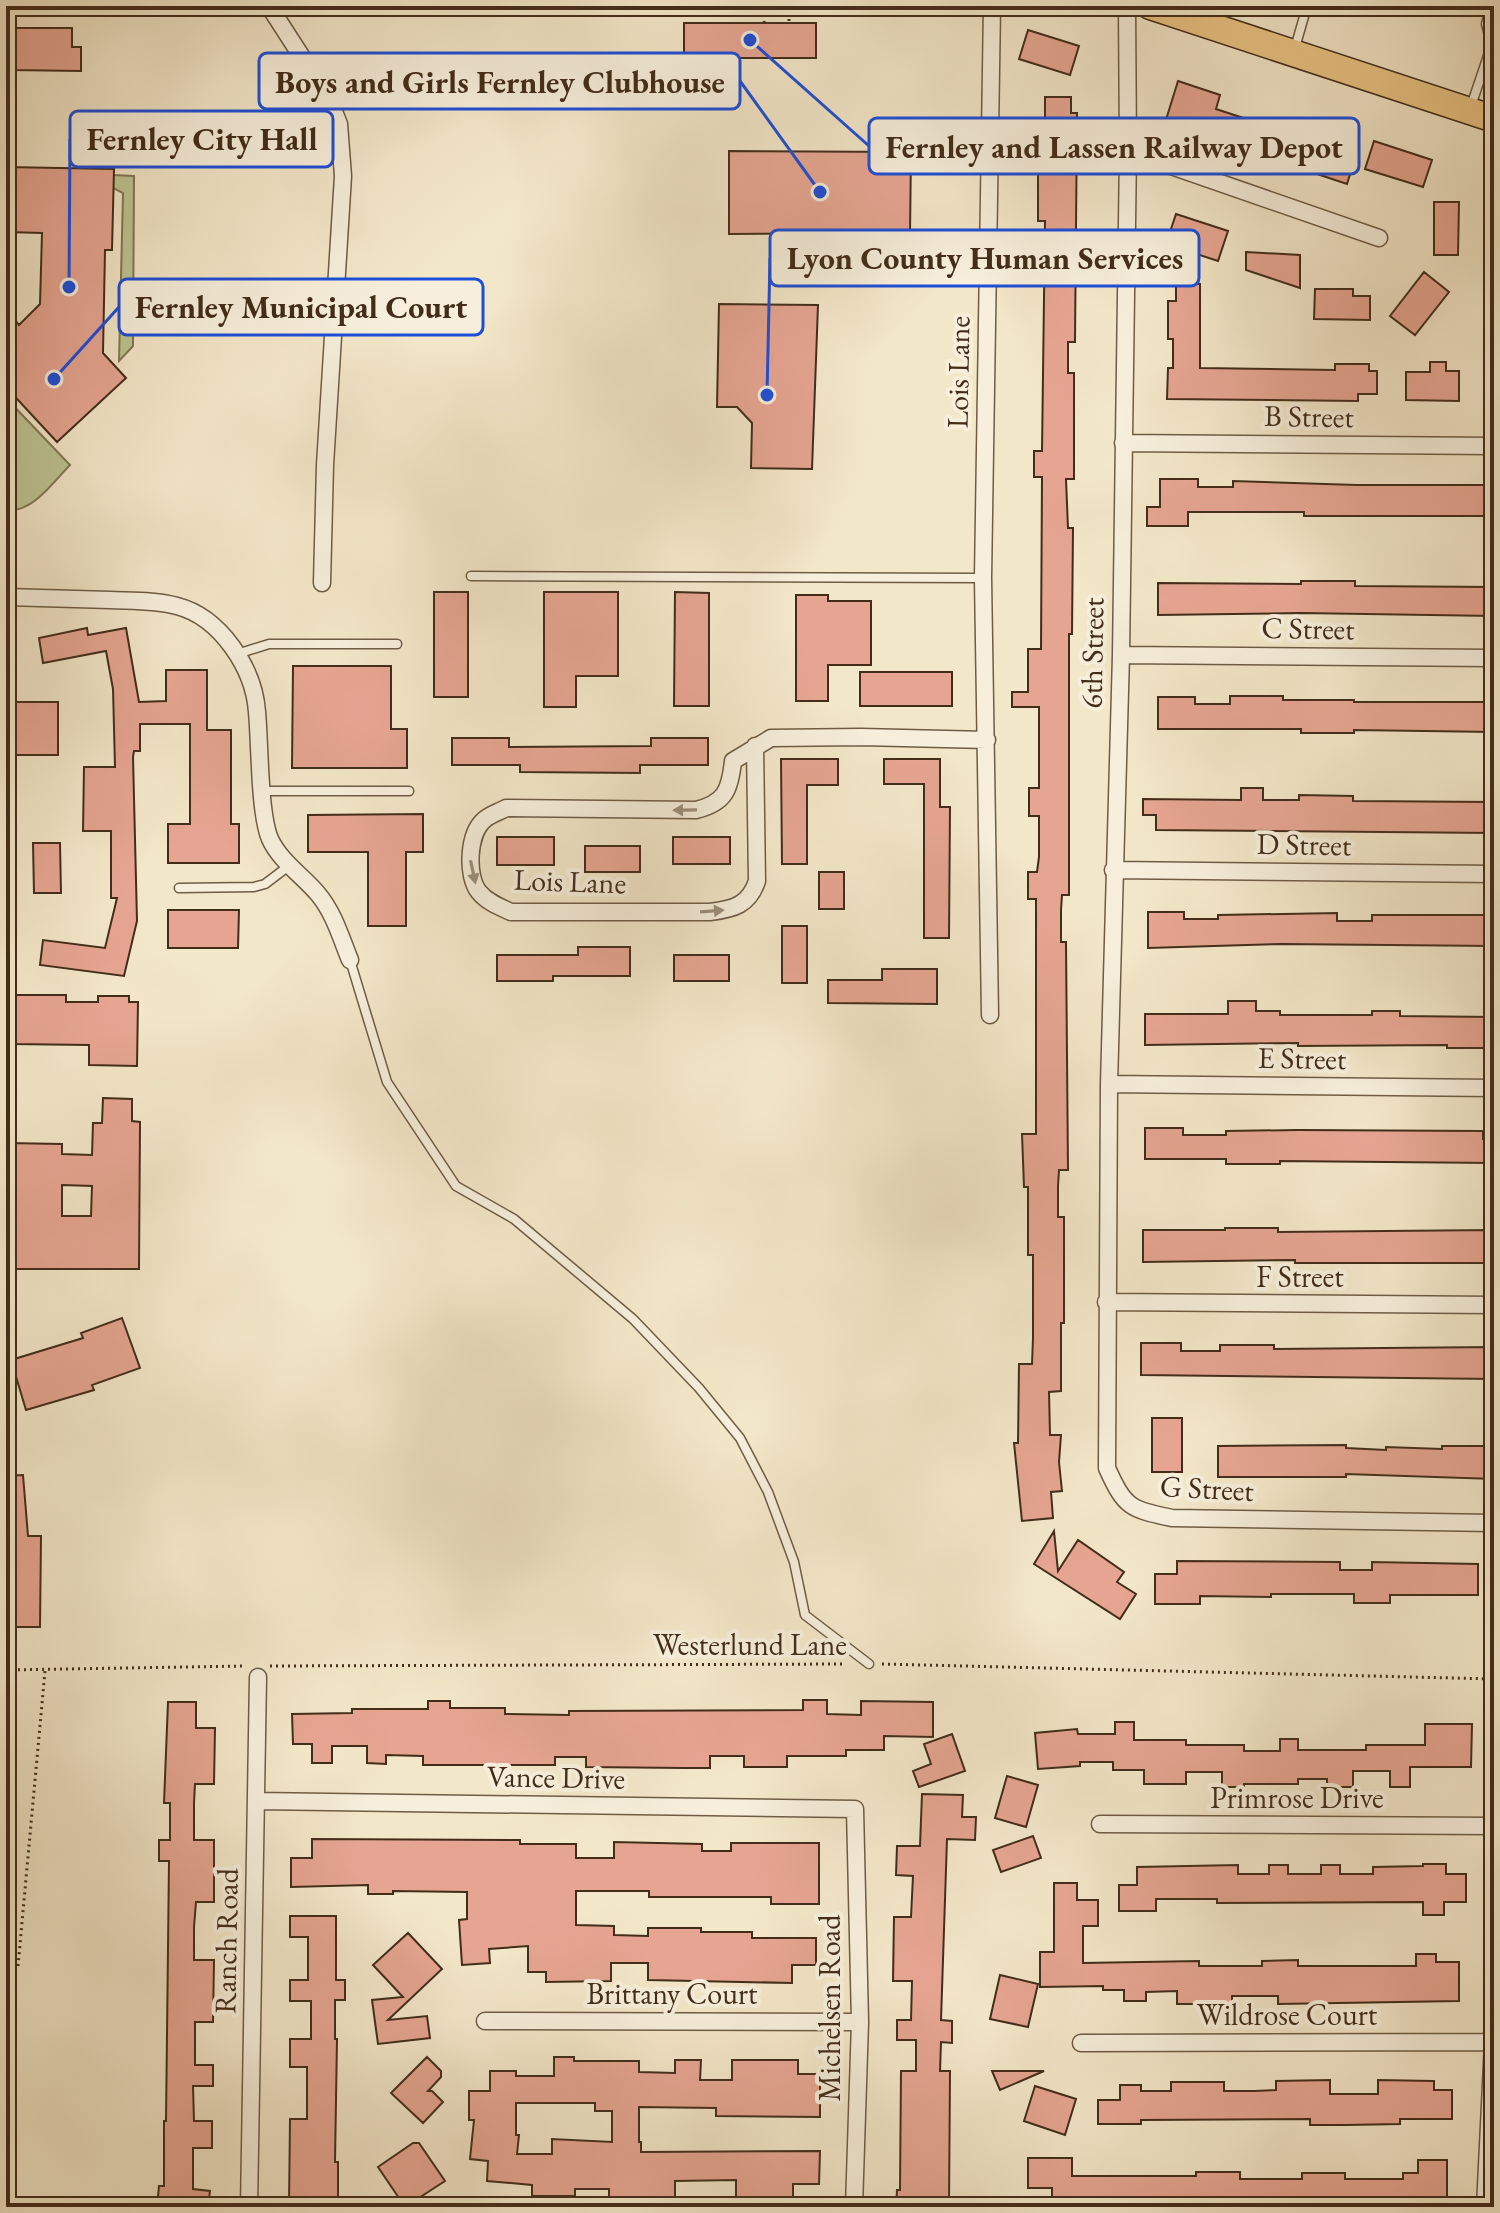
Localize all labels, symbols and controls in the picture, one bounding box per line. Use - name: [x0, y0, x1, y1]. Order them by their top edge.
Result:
- callout: Boys and Girls Fernley Clubhouse: [259, 53, 740, 109]
- text: Boys and Girls Fernley Clubhouse: [275, 61, 725, 103]
- callout: Fernley City Hall: [70, 111, 333, 167]
- text: Fernley City Hall: [86, 118, 318, 160]
- callout: Fernley and Lassen Railway Depot: [869, 118, 1359, 174]
- text: Fernley and Lassen Railway Depot: [885, 126, 1343, 168]
- callout: Lyon County Human Services: [770, 230, 1199, 286]
- text: Lyon County Human Services: [787, 237, 1183, 279]
- callout: Fernley Municipal Court: [119, 279, 483, 335]
- text: Fernley Municipal Court: [135, 286, 467, 328]
- street label: Lois Lane: [938, 315, 978, 429]
- street label: B Street: [1264, 396, 1355, 436]
- street label: 6th Street: [1072, 597, 1112, 709]
- street label: C Street: [1261, 608, 1356, 648]
- one-way arrow: [672, 803, 697, 816]
- street label: D Street: [1256, 824, 1352, 864]
- one-way arrow: [467, 859, 480, 884]
- street label: Lois Lane: [513, 860, 627, 902]
- one-way arrow: [700, 904, 725, 917]
- street label: E Street: [1257, 1038, 1347, 1078]
- street label: F Street: [1256, 1257, 1344, 1296]
- street label: G Street: [1159, 1466, 1255, 1510]
- street label: Westerlund Lane: [653, 1625, 847, 1664]
- street label: Vance Drive: [486, 1756, 626, 1798]
- street label: Primrose Drive: [1210, 1778, 1384, 1817]
- street label: Ranch Road: [205, 1867, 247, 2014]
- street label: Michelsen Road: [810, 1914, 849, 2101]
- street label: Brittany Court: [587, 1974, 758, 2013]
- street label: Wildrose Court: [1197, 1995, 1378, 2034]

